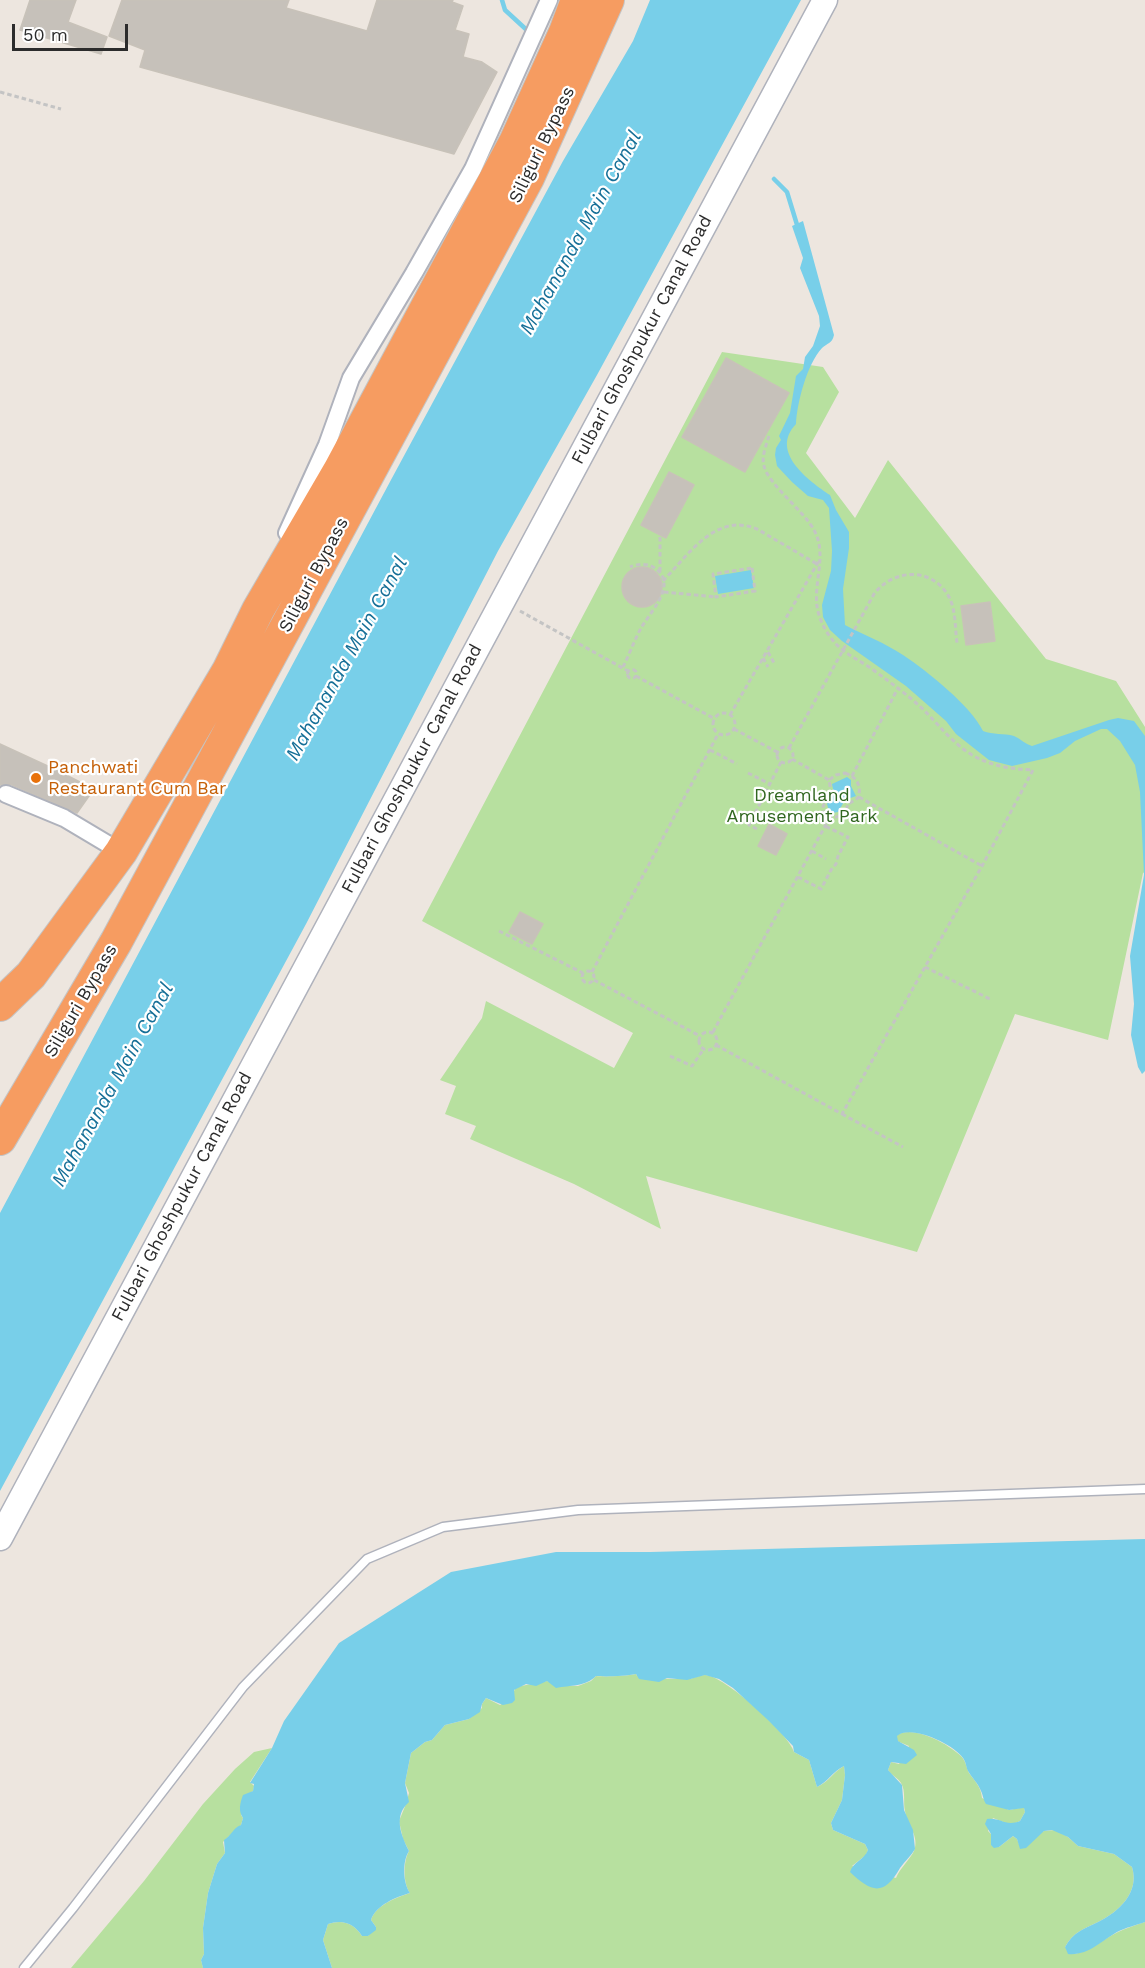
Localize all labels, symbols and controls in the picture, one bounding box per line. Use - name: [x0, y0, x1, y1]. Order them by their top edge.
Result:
- scale bar: [15, 12, 130, 50]
- text: 50 m: [23, 24, 68, 45]
- street label: Siliguri Bypass: [504, 83, 580, 207]
- water label: Mahananda Main Canal: [515, 127, 647, 339]
- street label: Fulbari Ghoshpukur Canal Road: [567, 212, 717, 468]
- street label: Siliguri Bypass: [275, 514, 353, 636]
- water label: Mahananda Main Canal: [281, 553, 413, 765]
- street label: Fulbari Ghoshpukur Canal Road: [337, 641, 487, 897]
- place label: Panchwati Restaurant Cum Bar: [48, 757, 226, 800]
- marker: Panchwati Restaurant Cum Bar: [29, 771, 43, 785]
- park label: Dreamland Amusement Park: [727, 785, 877, 828]
- street label: Siliguri Bypass: [40, 941, 122, 1061]
- water label: Mahananda Main Canal: [47, 979, 179, 1191]
- street label: Fulbari Ghoshpukur Canal Road: [107, 1069, 257, 1325]

